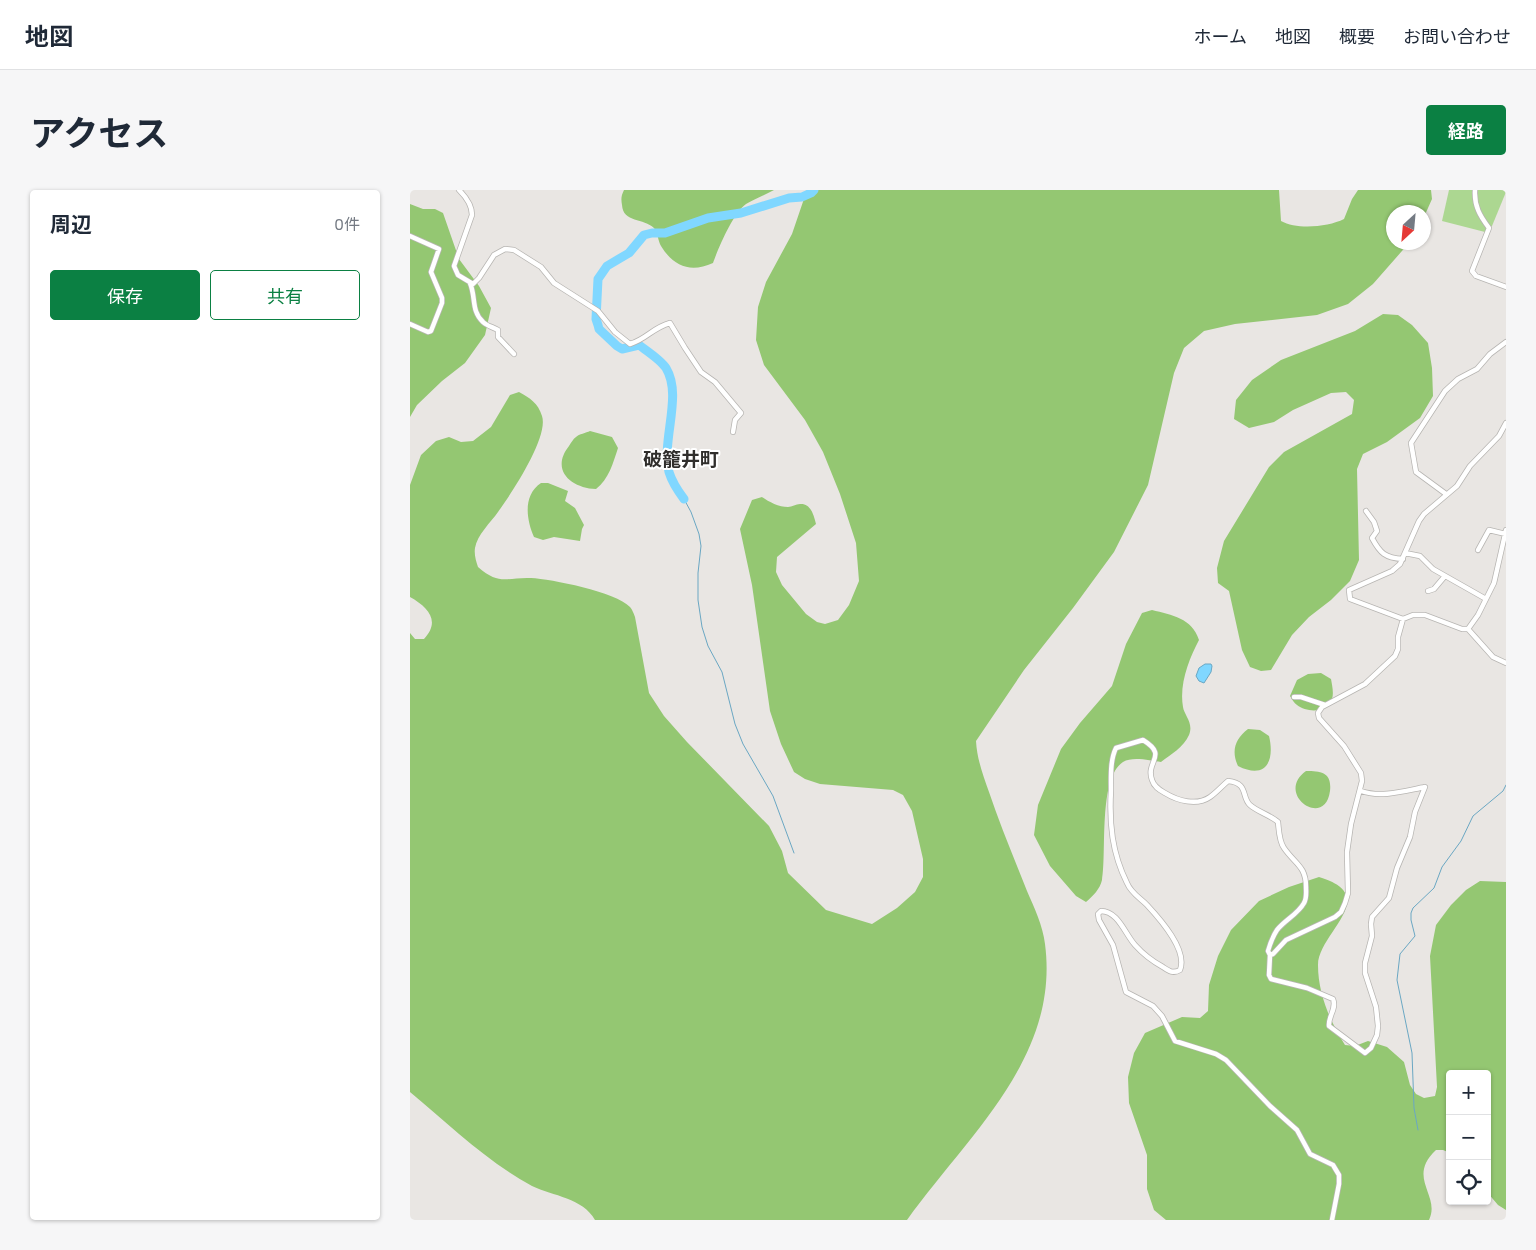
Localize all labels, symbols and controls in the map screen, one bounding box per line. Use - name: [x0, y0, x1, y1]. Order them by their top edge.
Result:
- text: 地図: [25, 21, 73, 50]
- text: ホーム: [1194, 25, 1247, 47]
- text: 地図: [1275, 25, 1311, 47]
- text: 概要: [1339, 25, 1375, 47]
- text: お問い合わせ: [1403, 25, 1511, 47]
- button: 経路: [1426, 105, 1506, 155]
- text: アクセス: [30, 111, 168, 153]
- north arrow: [1386, 205, 1431, 250]
- text: 周辺: [50, 211, 92, 236]
- text: 0件: [334, 214, 360, 233]
- button: 保存: [50, 270, 200, 320]
- button: 共有: [210, 270, 360, 320]
- district label: 破籠井町: [643, 447, 719, 470]
- map controls: [1446, 1070, 1491, 1205]
- button: +: [1446, 1070, 1491, 1115]
- button: −: [1446, 1115, 1491, 1160]
- button: locate: [1446, 1160, 1491, 1205]

